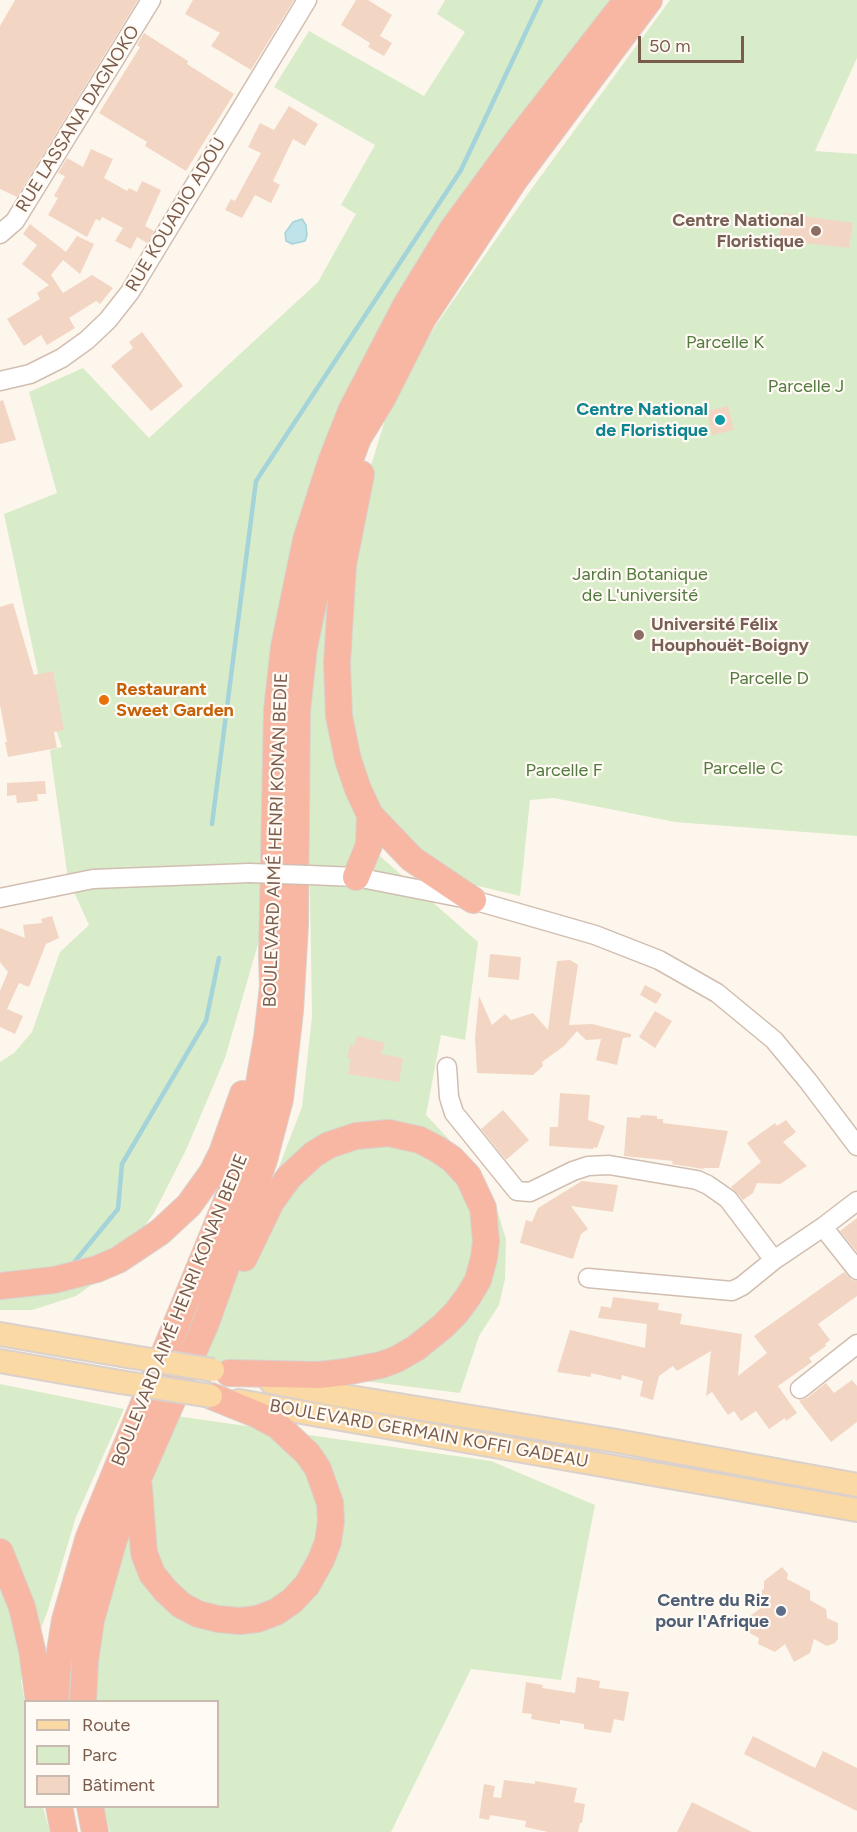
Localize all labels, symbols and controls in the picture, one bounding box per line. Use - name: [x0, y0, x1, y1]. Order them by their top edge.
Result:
- street label: RUE LASSANA DAGNOKO: [12, 22, 144, 216]
- scale bar: [641, 24, 748, 62]
- text: 50 m: [649, 35, 691, 57]
- street label: RUE KOUADIO ADOU: [121, 134, 231, 296]
- place label: Centre National Floristique: [672, 210, 804, 252]
- marker: Centre National Floristique: [809, 224, 823, 238]
- park label: Parcelle K: [686, 332, 764, 354]
- park label: Parcelle J: [768, 376, 844, 398]
- place label: Centre National de Floristique: [576, 399, 708, 442]
- marker: Centre National de Floristique: [713, 413, 727, 427]
- park label: Jardin Botanique de L'université: [572, 564, 708, 606]
- place label: Université Félix Houphouët-Boigny: [651, 614, 809, 656]
- marker: Université Félix Houphouët-Boigny: [632, 628, 646, 642]
- park label: Parcelle D: [729, 668, 809, 690]
- street label: BOULEVARD AIMÉ HENRI KONAN BEDIE: [259, 672, 293, 1008]
- place label: Restaurant Sweet Garden: [116, 679, 234, 722]
- marker: Restaurant Sweet Garden: [97, 693, 111, 707]
- park label: Parcelle C: [703, 758, 783, 780]
- park label: Parcelle F: [525, 760, 603, 782]
- street label: BOULEVARD AIMÉ HENRI KONAN BEDIE: [107, 1151, 253, 1469]
- street label: BOULEVARD GERMAIN KOFFI GADEAU: [268, 1395, 590, 1473]
- place label: Centre du Riz pour l'Afrique: [655, 1590, 769, 1632]
- marker: Centre du Riz pour l'Afrique: [774, 1604, 788, 1618]
- legend: [24, 1700, 219, 1808]
- text: Route: [82, 1714, 130, 1736]
- text: Parc: [82, 1744, 117, 1766]
- text: Bâtiment: [82, 1774, 155, 1796]

